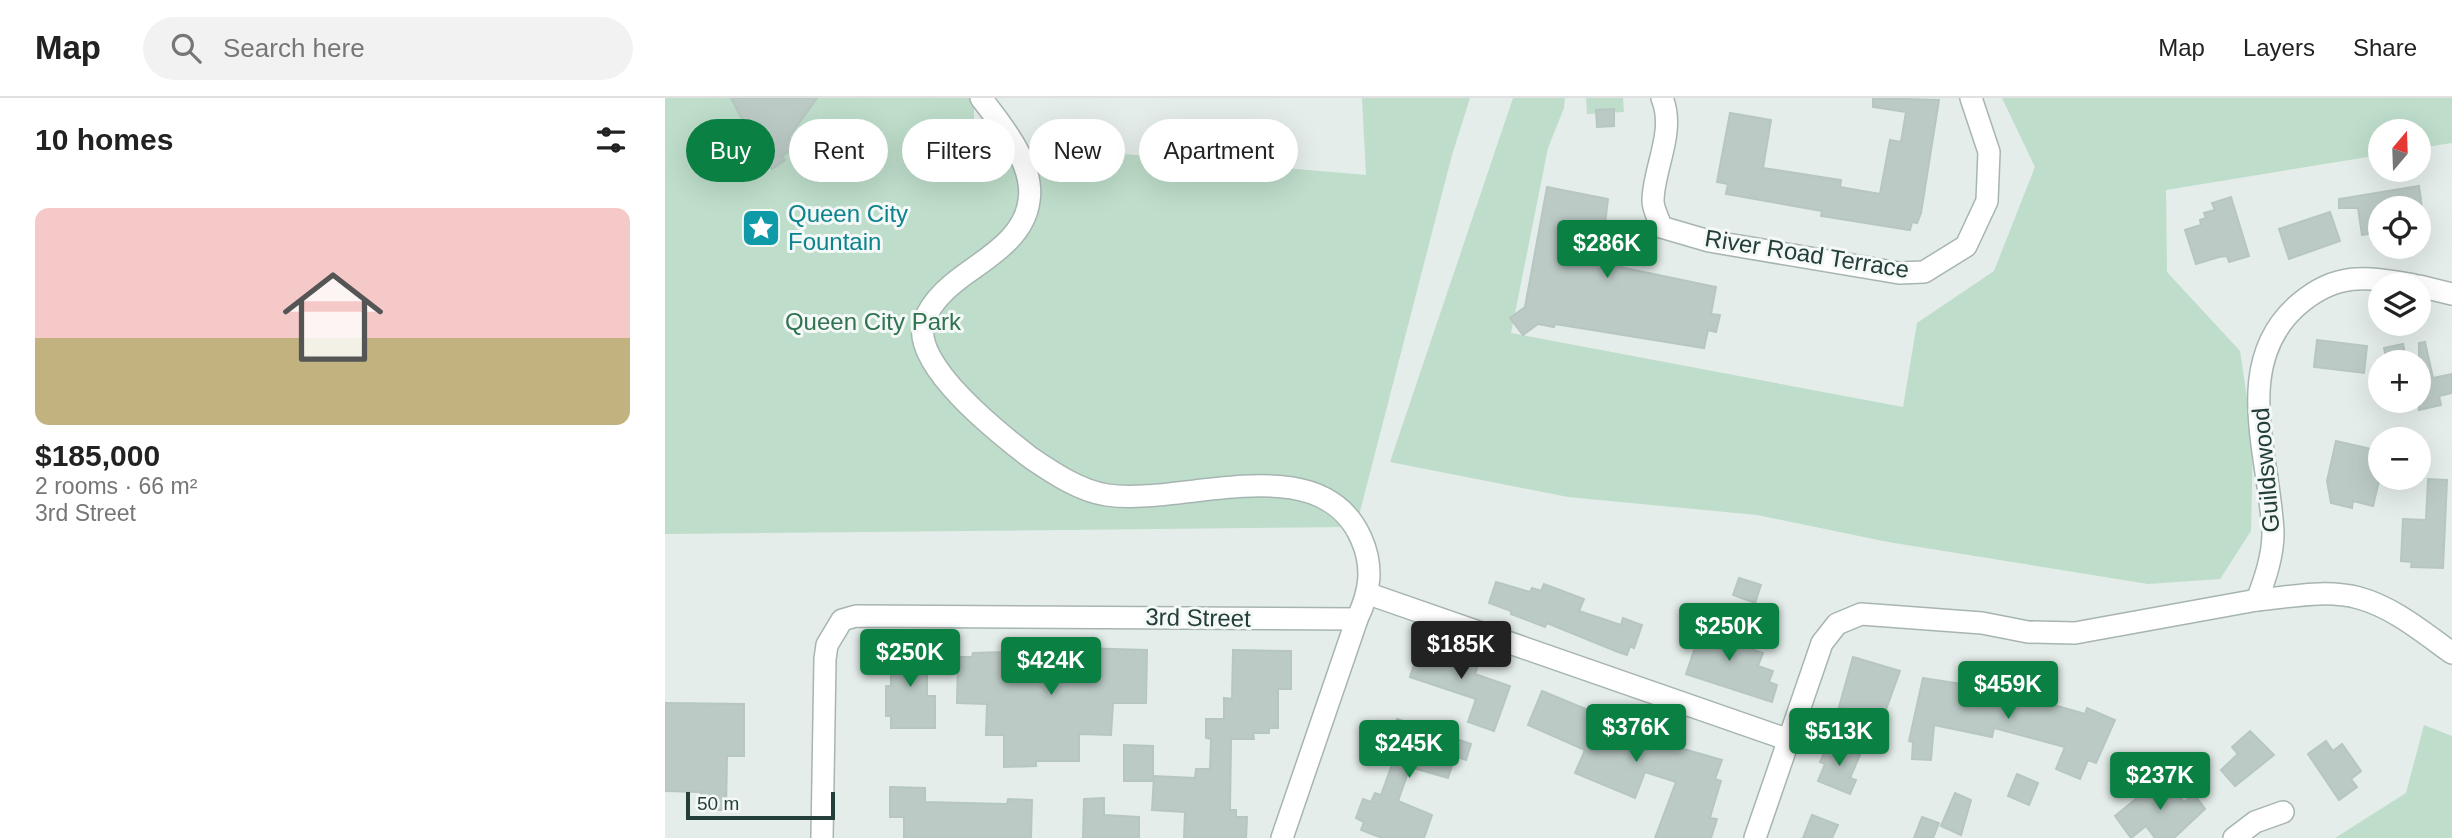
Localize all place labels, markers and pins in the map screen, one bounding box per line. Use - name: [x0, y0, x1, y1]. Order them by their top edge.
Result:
- place label: Queen City Fountain: [788, 200, 908, 255]
- place icon: Queen City Fountain: [740, 207, 782, 249]
- pin: $286K: [1558, 220, 1656, 280]
- pin: $250K: [1680, 603, 1778, 663]
- pin: $185K: [1412, 622, 1510, 681]
- pin: $250K: [861, 630, 959, 689]
- pin: $424K: [1002, 638, 1100, 697]
- pin: $459K: [1959, 662, 2057, 721]
- pin: $376K: [1587, 704, 1685, 764]
- pin: $513K: [1790, 708, 1888, 768]
- pin: $245K: [1360, 720, 1458, 780]
- pin: $237K: [2111, 752, 2209, 812]

